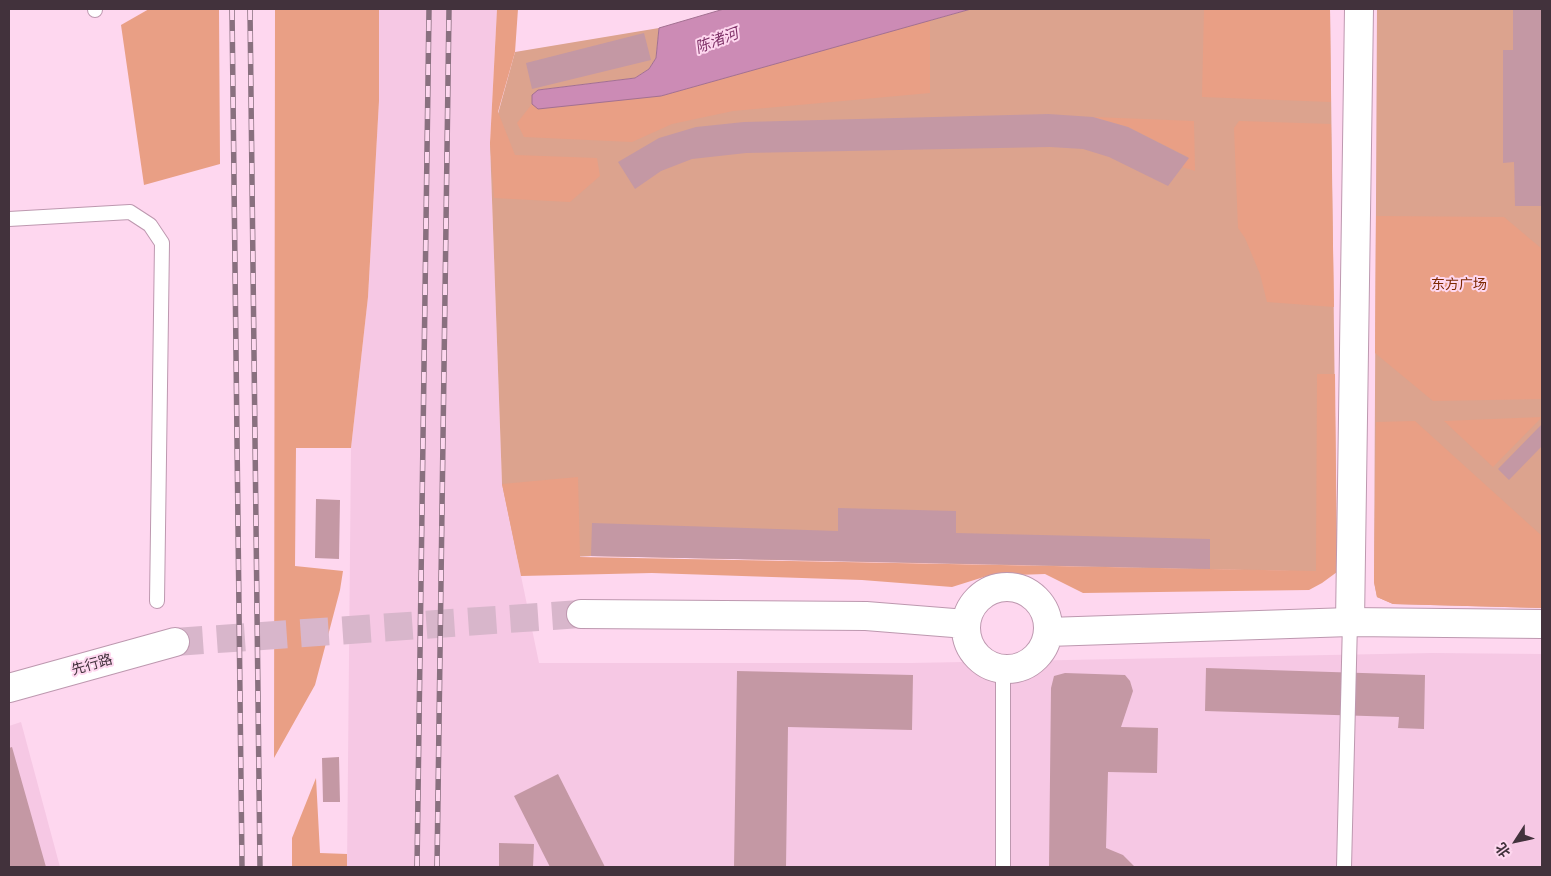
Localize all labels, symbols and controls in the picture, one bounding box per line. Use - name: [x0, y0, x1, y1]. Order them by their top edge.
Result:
- water label: 陈渚河: [693, 25, 741, 57]
- park label: 东方广场: [1431, 277, 1487, 293]
- street label: 先行路: [69, 651, 115, 679]
- north arrow: [1491, 816, 1541, 866]
- text: 北: [1492, 839, 1514, 860]

